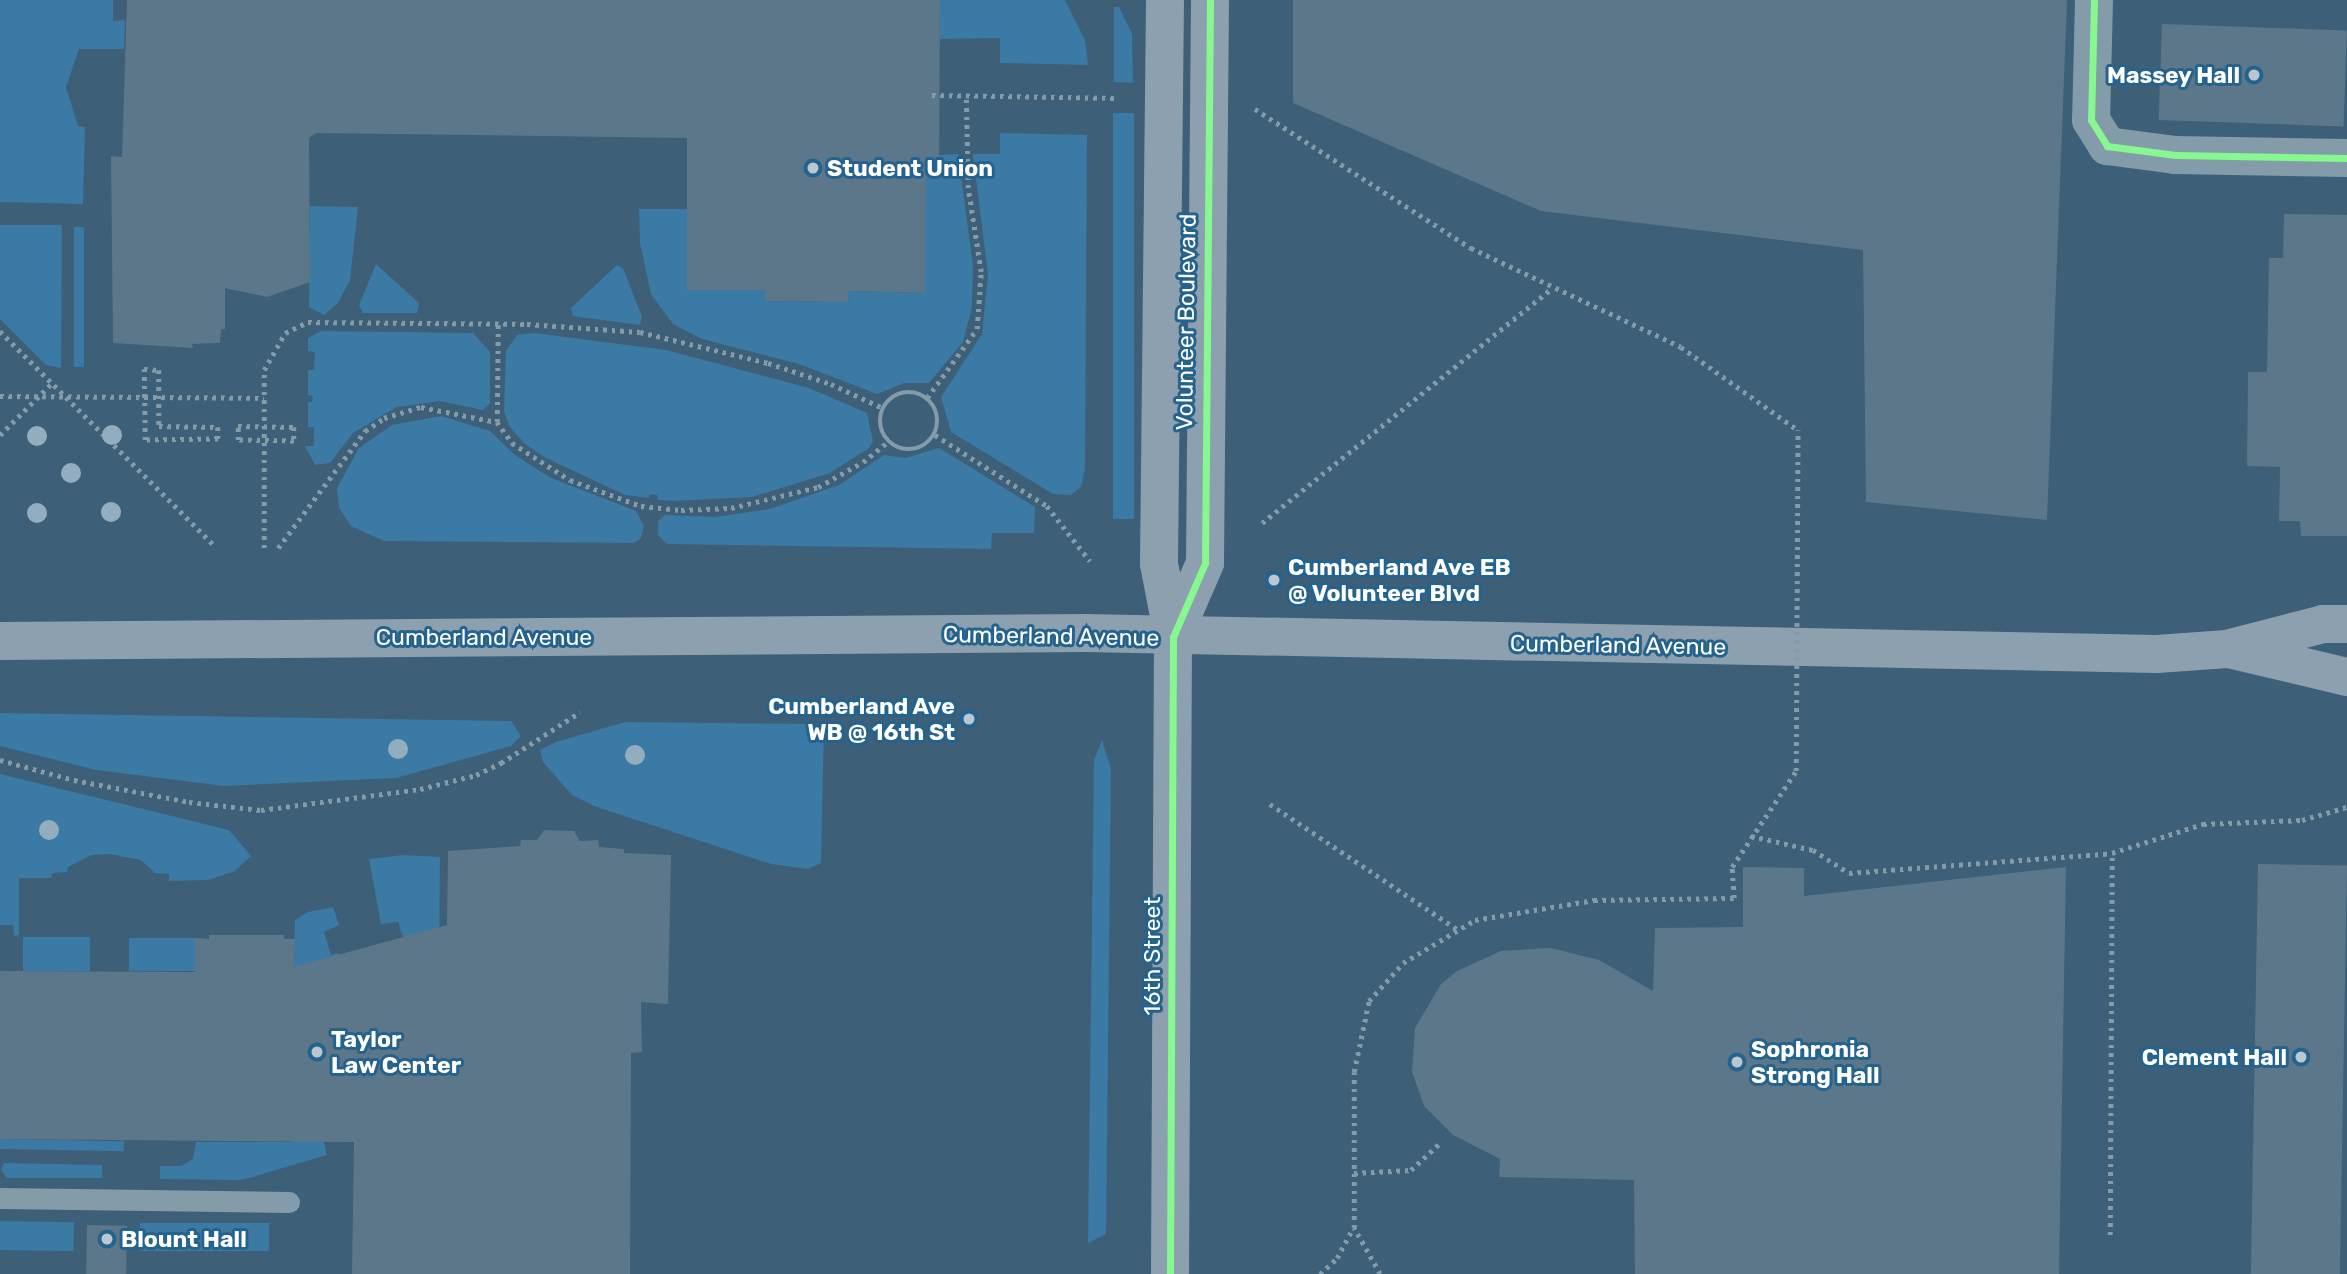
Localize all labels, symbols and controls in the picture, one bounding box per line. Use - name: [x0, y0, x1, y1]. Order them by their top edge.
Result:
- place label: Massey Hall: [2106, 61, 2240, 89]
- marker: Massey Hall: [2246, 67, 2262, 83]
- place label: Student Union: [827, 154, 993, 182]
- marker: Student Union: [805, 160, 821, 176]
- street label: Volunteer Boulevard: [1170, 213, 1202, 431]
- place label: Cumberland Ave EB @ Volunteer Blvd: [1288, 553, 1511, 607]
- marker: Cumberland Ave EB @ Volunteer Blvd: [1266, 572, 1282, 588]
- street label: Cumberland Avenue: [942, 620, 1160, 652]
- street label: Cumberland Avenue: [375, 623, 593, 651]
- street label: Cumberland Avenue: [1509, 629, 1727, 661]
- place label: Cumberland Ave WB @ 16th St: [768, 692, 955, 746]
- marker: Cumberland Ave WB @ 16th St: [961, 711, 977, 727]
- street label: 16th Street: [1138, 897, 1166, 1015]
- place label: Taylor Law Center: [331, 1025, 462, 1079]
- place label: Sophronia Strong Hall: [1751, 1035, 1880, 1089]
- place label: Clement Hall: [2142, 1043, 2287, 1071]
- marker: Taylor Law Center: [309, 1044, 325, 1060]
- marker: Clement Hall: [2293, 1049, 2309, 1065]
- marker: Sophronia Strong Hall: [1729, 1054, 1745, 1070]
- place label: Blount Hall: [121, 1225, 247, 1253]
- marker: Blount Hall: [99, 1231, 115, 1247]

